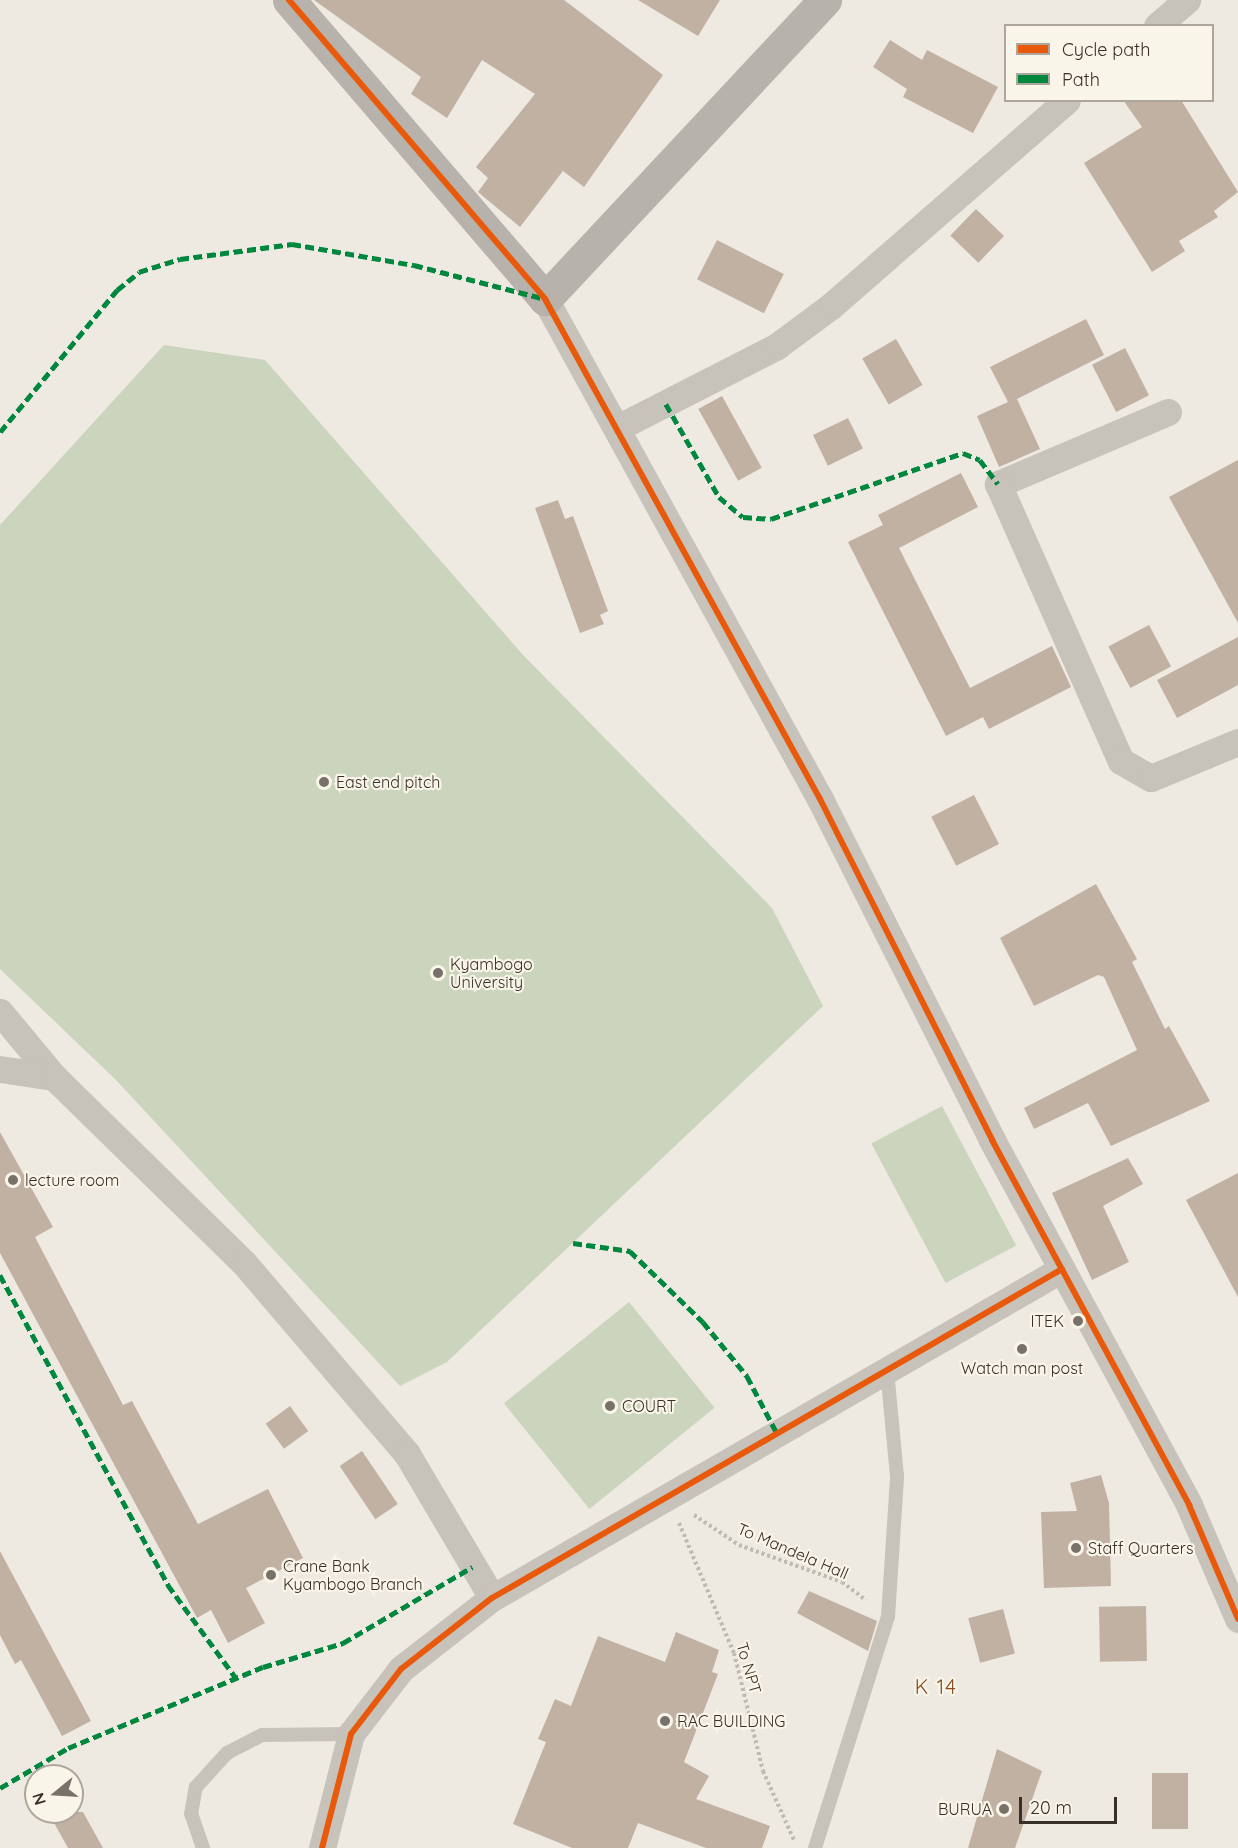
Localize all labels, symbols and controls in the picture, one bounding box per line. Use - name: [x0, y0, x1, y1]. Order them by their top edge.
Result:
- legend: [1004, 24, 1214, 102]
- text: Cycle path: [1062, 38, 1150, 61]
- text: Path: [1062, 68, 1100, 91]
- place label: East end pitch: [336, 772, 440, 792]
- marker: East end pitch: [317, 775, 331, 789]
- place label: Kyambogo University: [450, 954, 533, 992]
- marker: Kyambogo University: [431, 966, 445, 980]
- place label: lecture room: [25, 1170, 119, 1190]
- marker: lecture room: [6, 1173, 20, 1187]
- place label: ITEK: [1030, 1311, 1064, 1331]
- marker: ITEK: [1069, 1312, 1087, 1330]
- marker: Watch man post: [1015, 1342, 1029, 1356]
- place label: Watch man post: [961, 1358, 1083, 1378]
- place label: COURT: [622, 1396, 676, 1416]
- marker: COURT: [603, 1399, 617, 1413]
- street label: To Mandela Hall: [734, 1519, 852, 1583]
- place label: Staff Quarters: [1088, 1538, 1193, 1558]
- marker: Staff Quarters: [1069, 1541, 1083, 1555]
- place label: Crane Bank Kyambogo Branch: [283, 1556, 423, 1594]
- marker: Crane Bank Kyambogo Branch: [264, 1568, 278, 1582]
- street label: To NPT: [733, 1640, 765, 1696]
- district label: K 14: [915, 1674, 957, 1698]
- place label: RAC BUILDING: [677, 1711, 785, 1731]
- marker: RAC BUILDING: [658, 1714, 672, 1728]
- north arrow: [24, 1764, 84, 1824]
- scale bar: [1022, 1785, 1120, 1823]
- text: N: [27, 1790, 50, 1808]
- text: 20 m: [1030, 1796, 1072, 1819]
- place label: BURUA: [938, 1799, 992, 1819]
- marker: BURUA: [997, 1802, 1011, 1816]

